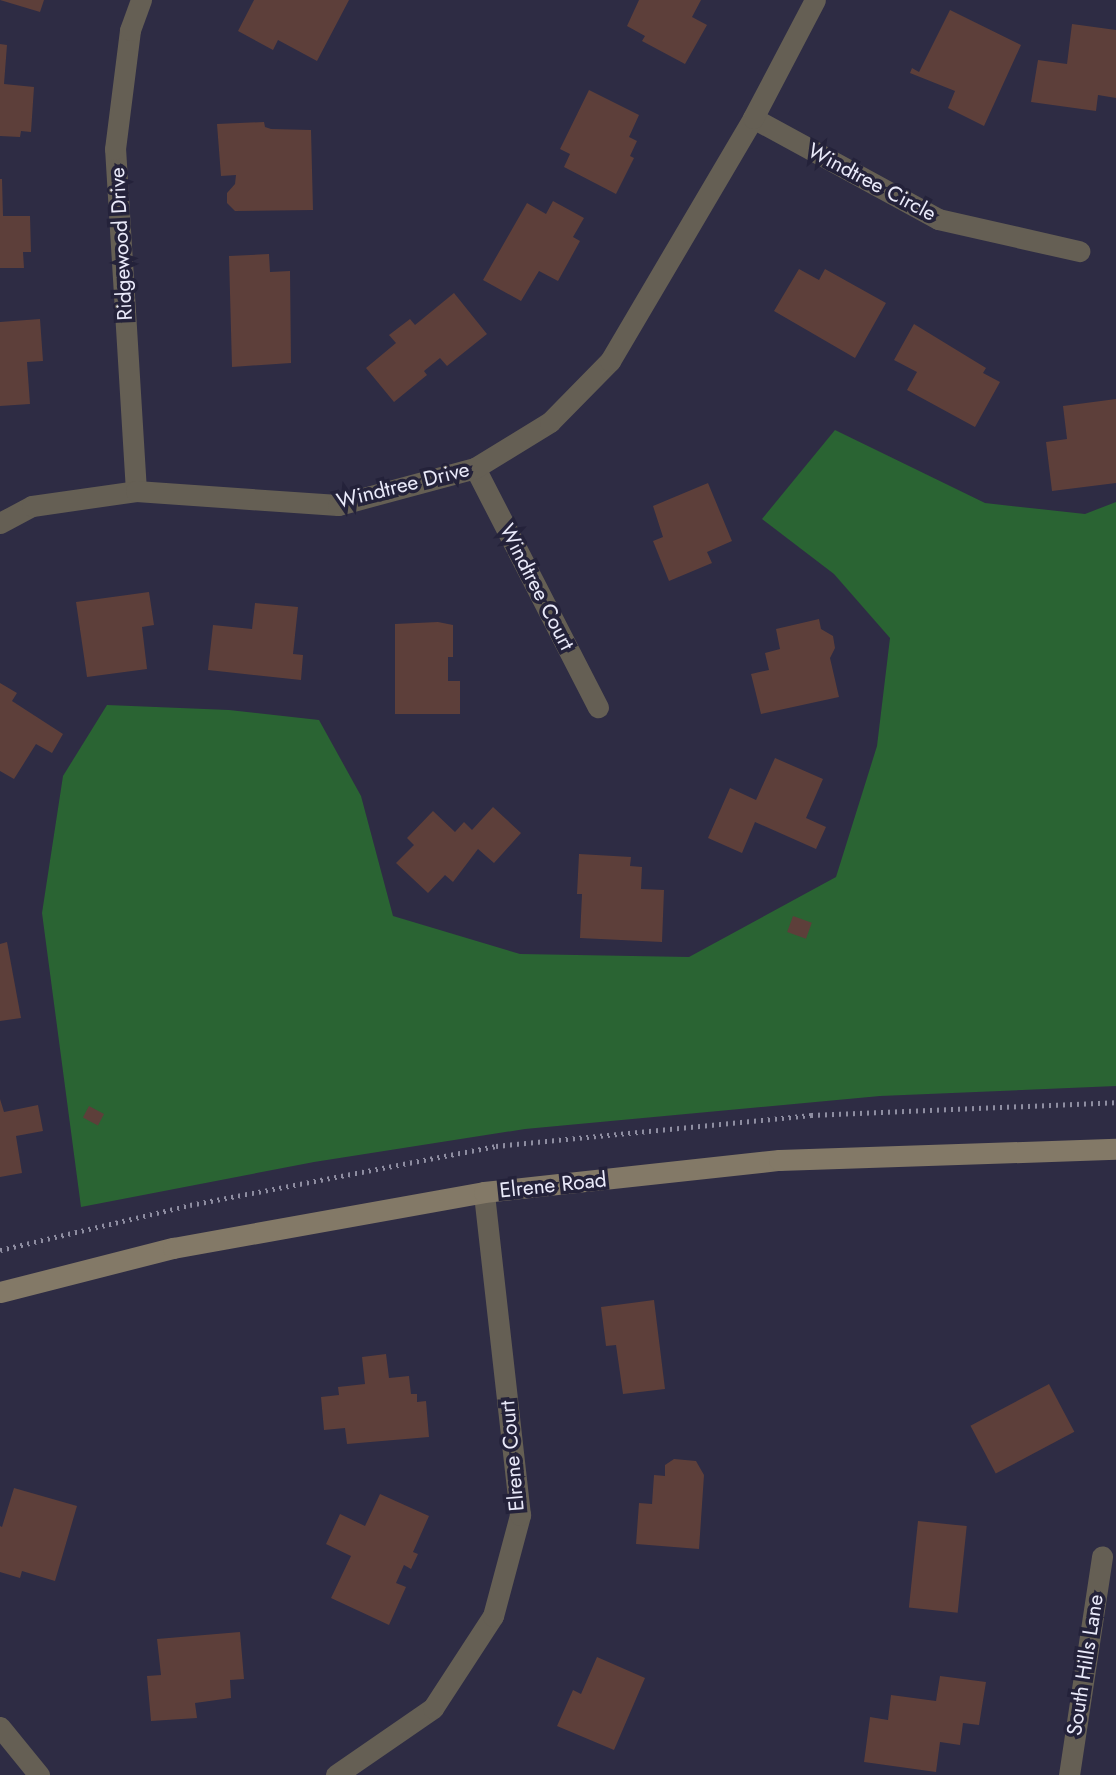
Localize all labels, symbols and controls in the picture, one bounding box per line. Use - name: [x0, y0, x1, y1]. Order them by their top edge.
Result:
- street label: Windtree Circle: [804, 138, 940, 226]
- street label: Ridgewood Drive: [104, 167, 138, 321]
- street label: Windtree Drive: [334, 456, 472, 514]
- street label: Windtree Court: [494, 520, 580, 654]
- street label: Elrene Road: [498, 1167, 608, 1203]
- street label: Elrene Court: [495, 1399, 529, 1513]
- street label: South Hills Lane: [1061, 1593, 1109, 1737]

